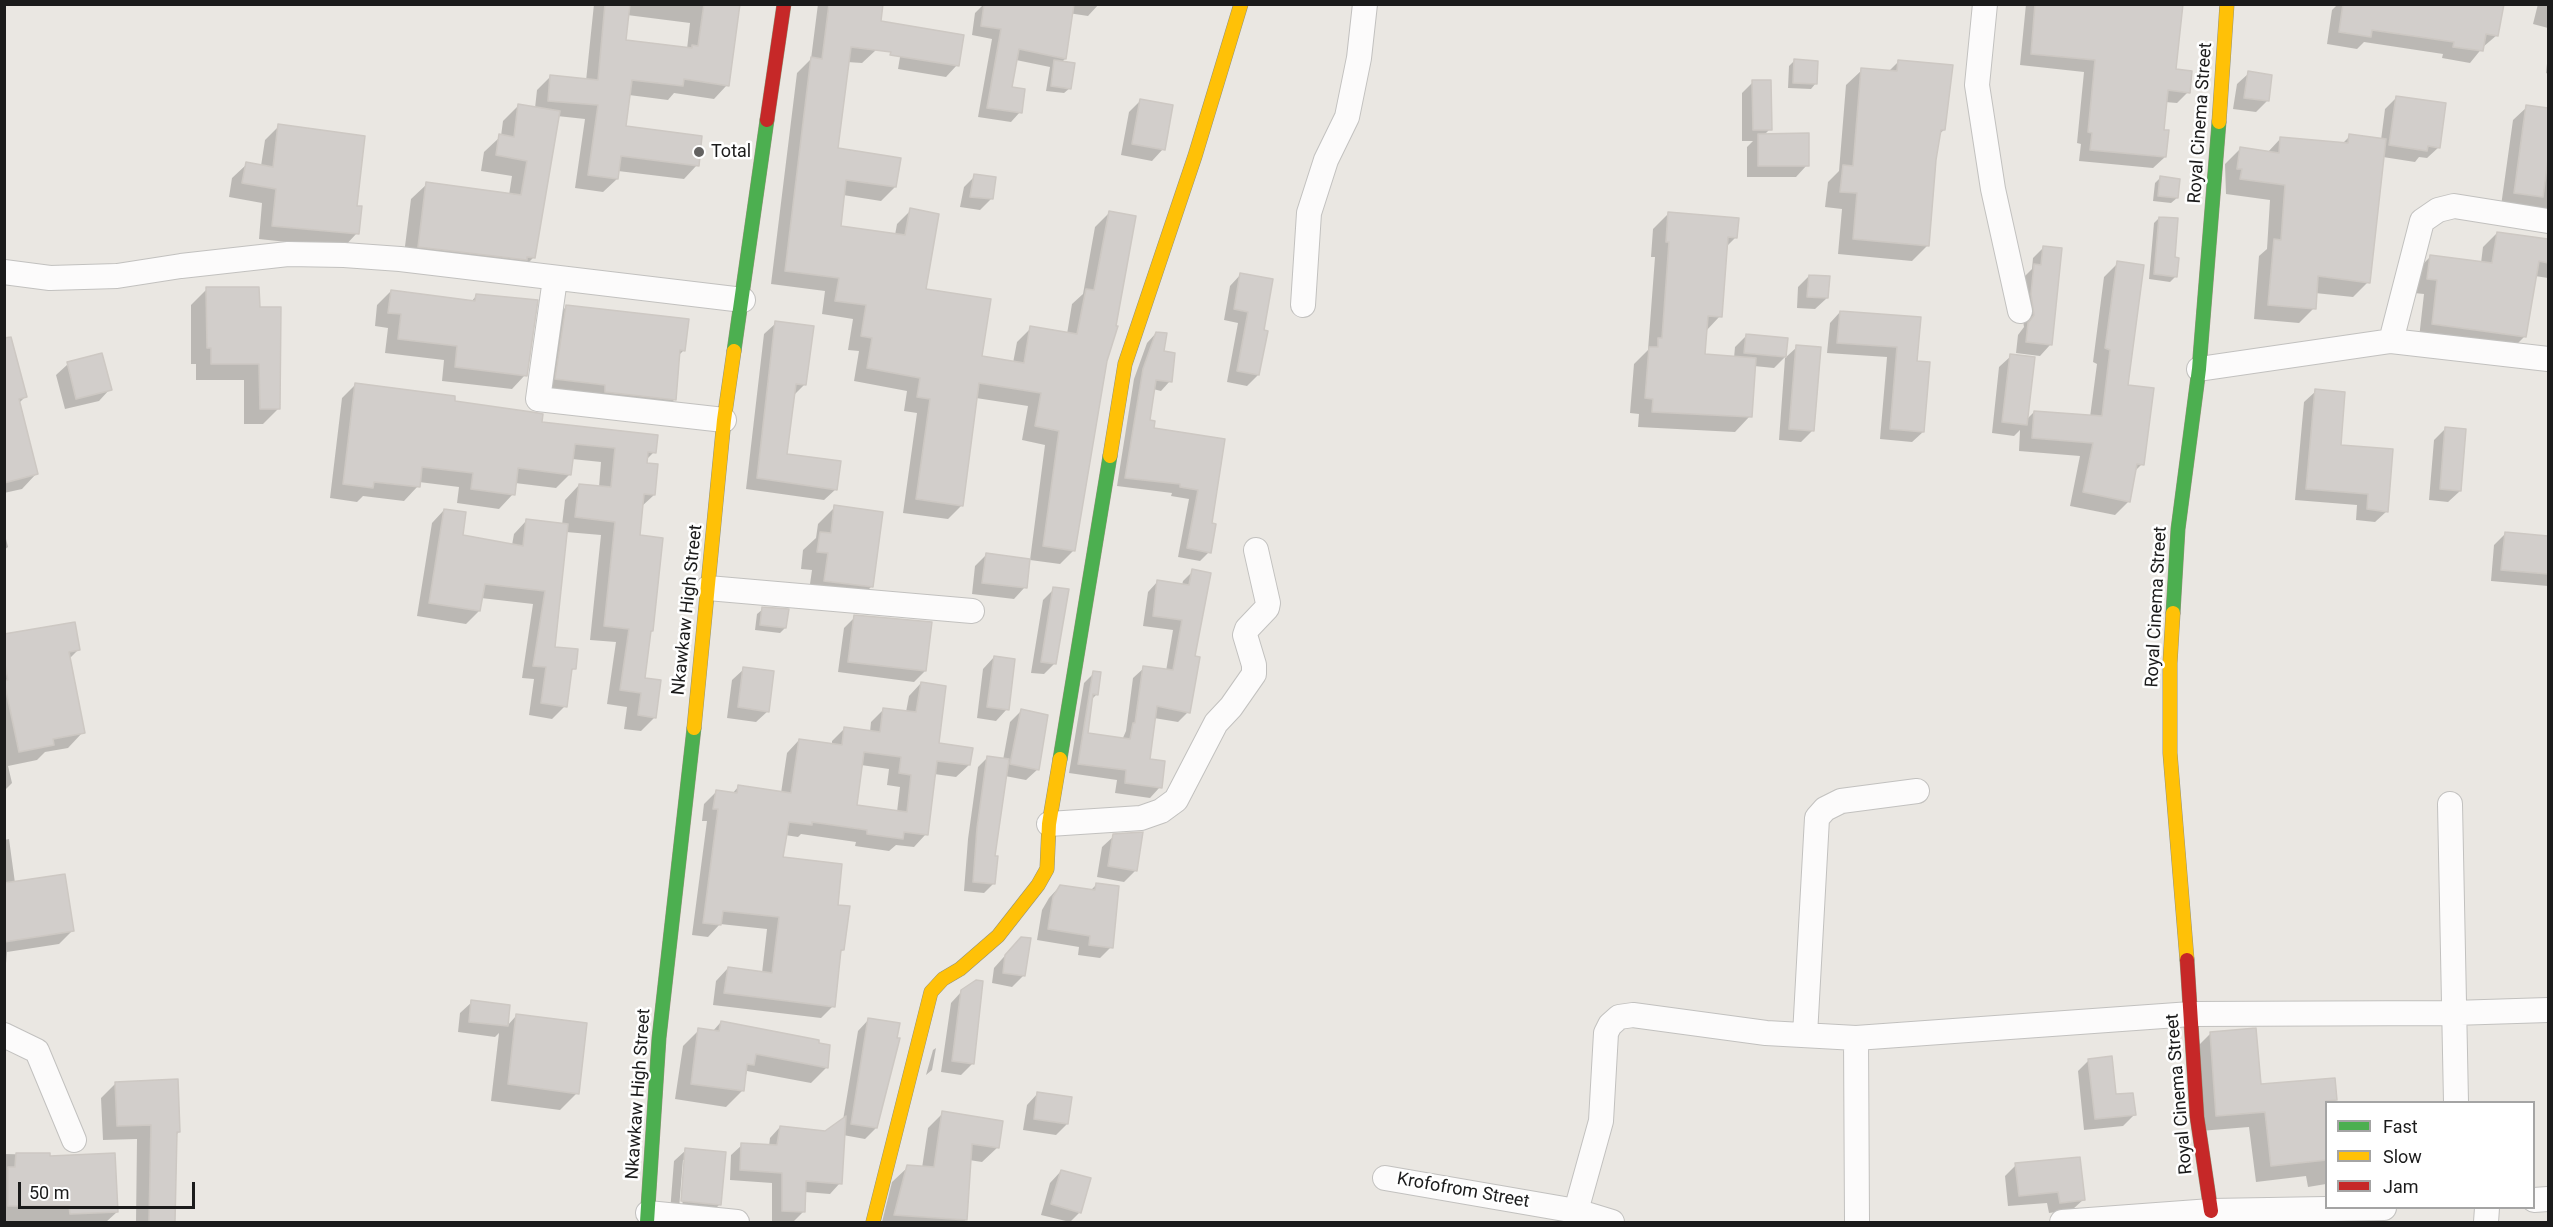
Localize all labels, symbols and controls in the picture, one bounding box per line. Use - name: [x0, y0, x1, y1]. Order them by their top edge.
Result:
- street label: Royal Cinema Street: [2185, 42, 2217, 204]
- place label: Total: [711, 141, 751, 163]
- marker: Total: [692, 145, 706, 159]
- street label: Nkawkaw High Street: [668, 524, 708, 696]
- street label: Royal Cinema Street: [2142, 526, 2172, 688]
- street label: Nkawkaw High Street: [622, 1008, 656, 1180]
- street label: Royal Cinema Street: [2162, 1013, 2198, 1175]
- legend: [2325, 1101, 2535, 1209]
- text: Fast: [2383, 1116, 2418, 1137]
- text: Slow: [2383, 1146, 2422, 1167]
- street label: Krofofrom Street: [1395, 1169, 1531, 1213]
- scale bar: [21, 1170, 198, 1208]
- text: Jam: [2383, 1176, 2419, 1197]
- text: 50 m: [29, 1182, 69, 1203]

